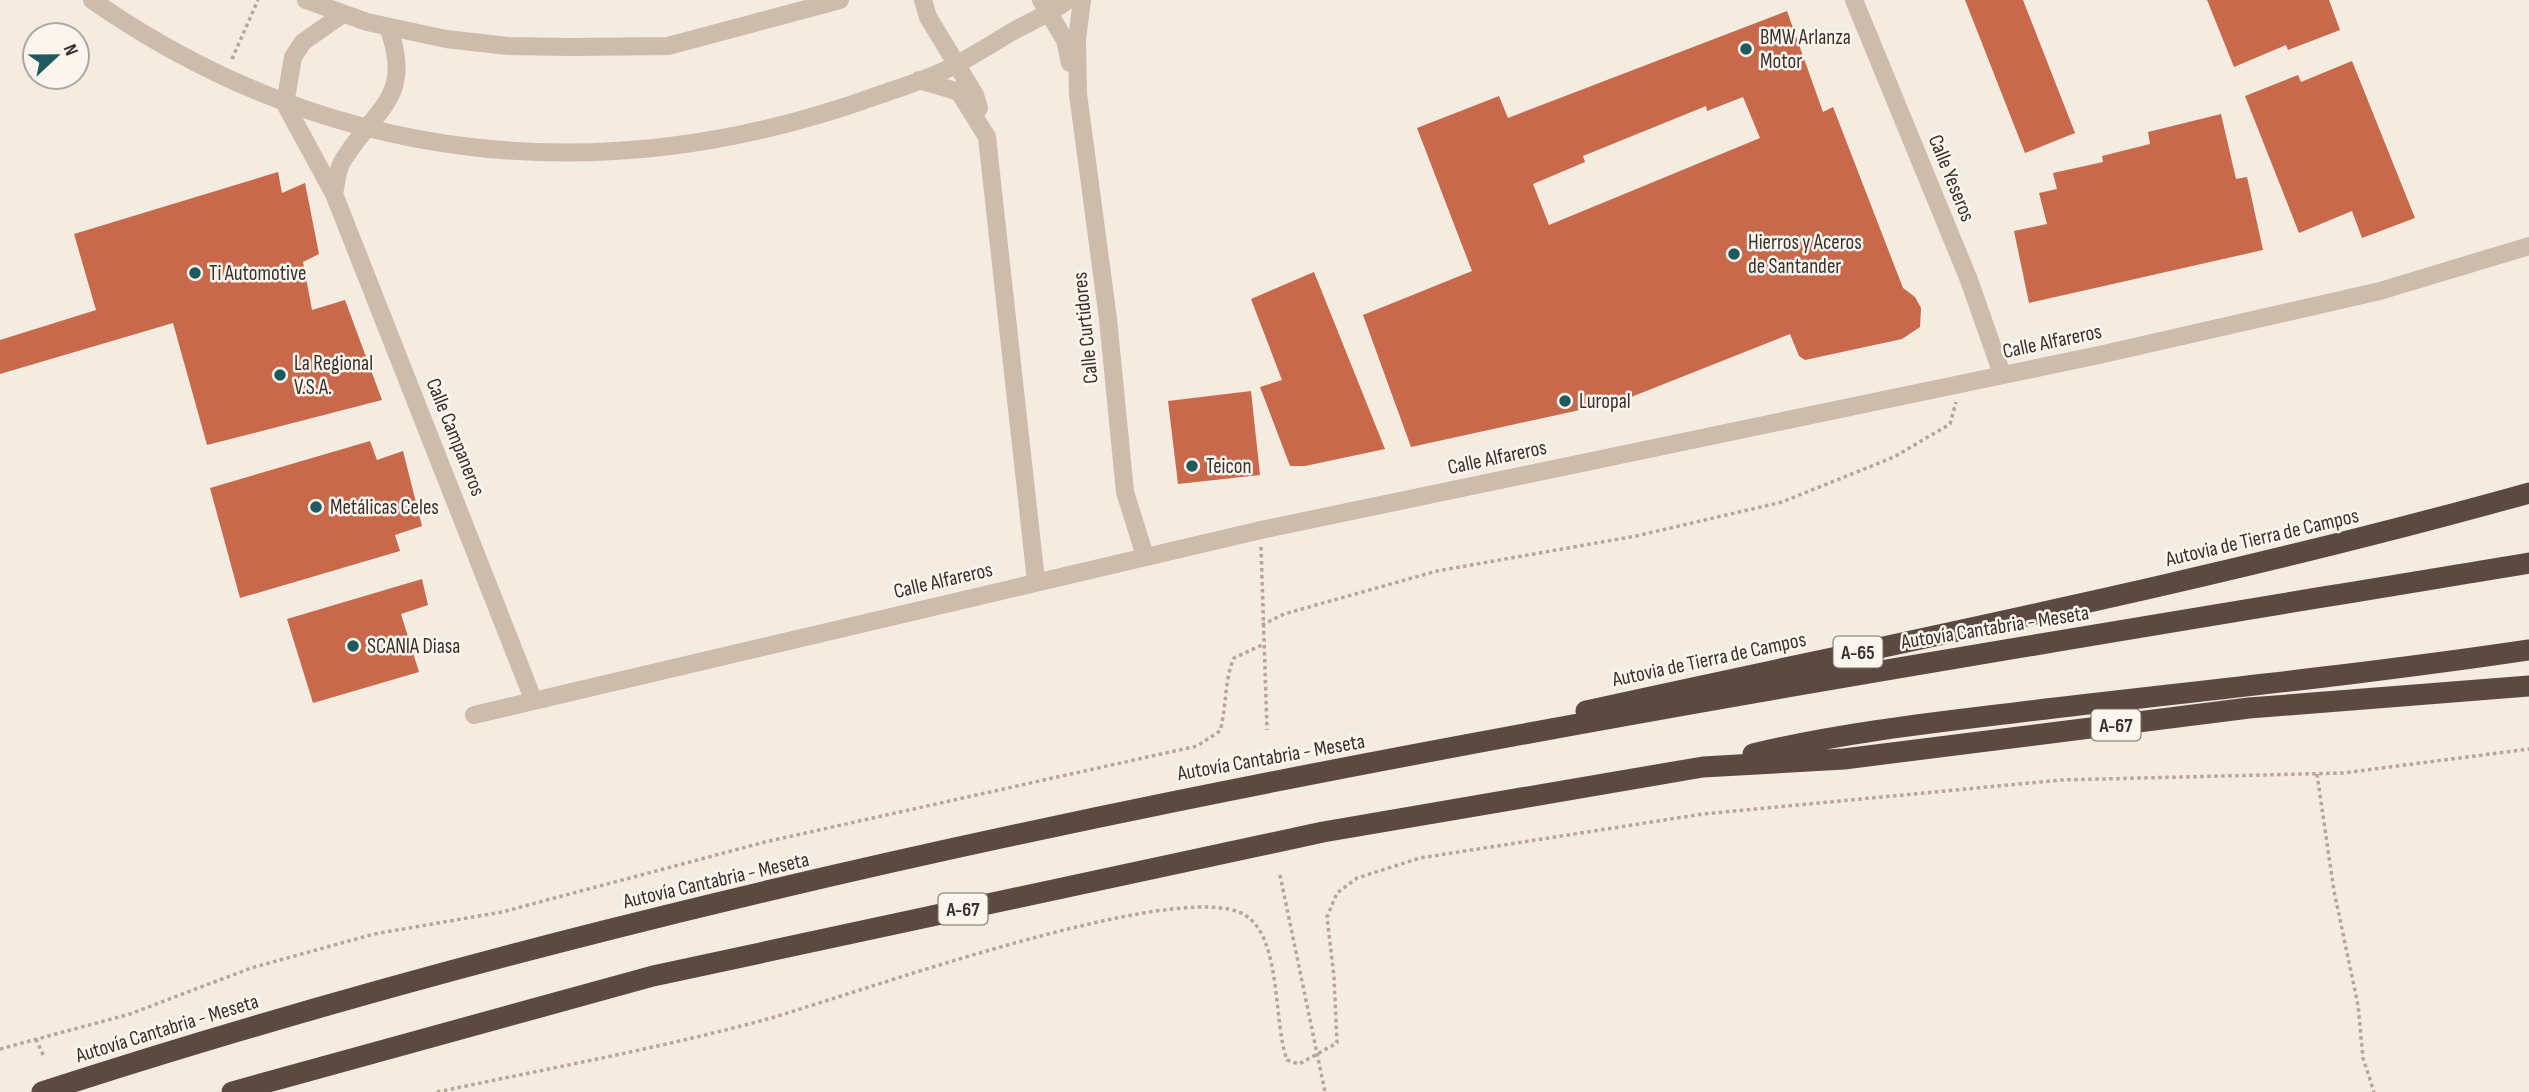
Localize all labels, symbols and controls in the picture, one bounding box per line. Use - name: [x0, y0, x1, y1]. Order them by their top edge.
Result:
- north arrow: [21, 21, 91, 91]
- place label: BMW Arlanza Motor: [1760, 25, 1851, 74]
- text: N: [58, 41, 83, 59]
- marker: BMW Arlanza Motor: [1738, 41, 1754, 57]
- street label: Calle Yeseros: [1923, 131, 1980, 225]
- place label: Hierros y Aceros de Santander: [1748, 230, 1862, 279]
- marker: Hierros y Aceros de Santander: [1726, 246, 1742, 262]
- place label: Ti Automotive: [209, 261, 306, 286]
- marker: Ti Automotive: [187, 265, 203, 281]
- street label: Calle Curtidores: [1067, 271, 1104, 385]
- street label: Calle Alfareros: [2000, 319, 2104, 364]
- place label: La Regional V.S.A.: [294, 351, 373, 400]
- marker: La Regional V.S.A.: [272, 367, 288, 383]
- street label: Calle Campaneros: [421, 375, 491, 500]
- place label: Luropal: [1579, 389, 1631, 414]
- marker: Luropal: [1557, 393, 1573, 409]
- street label: Calle Alfareros: [1445, 435, 1549, 480]
- place label: Teicon: [1206, 454, 1252, 479]
- marker: Teicon: [1184, 458, 1200, 474]
- place label: Metálicas Celes: [330, 495, 439, 520]
- marker: Metálicas Celes: [308, 499, 324, 515]
- street label: Autovia de Tierra de Campos: [2162, 503, 2361, 572]
- street label: Calle Alfareros: [891, 557, 995, 604]
- street label: Autovía Cantabria - Meseta: [1898, 600, 2091, 655]
- street label: Autovia de Tierra de Campos: [1609, 627, 1808, 692]
- place label: SCANIA Diasa: [367, 634, 460, 659]
- road number: A-65: [1834, 636, 1882, 667]
- marker: SCANIA Diasa: [345, 638, 361, 654]
- road number: A-67: [2092, 710, 2140, 740]
- street label: Autovía Cantabria - Meseta: [1174, 729, 1367, 786]
- street label: Autovía Cantabria - Meseta: [620, 847, 811, 914]
- road number: A-67: [939, 894, 988, 925]
- street label: Autovía Cantabria - Meseta: [72, 989, 262, 1068]

